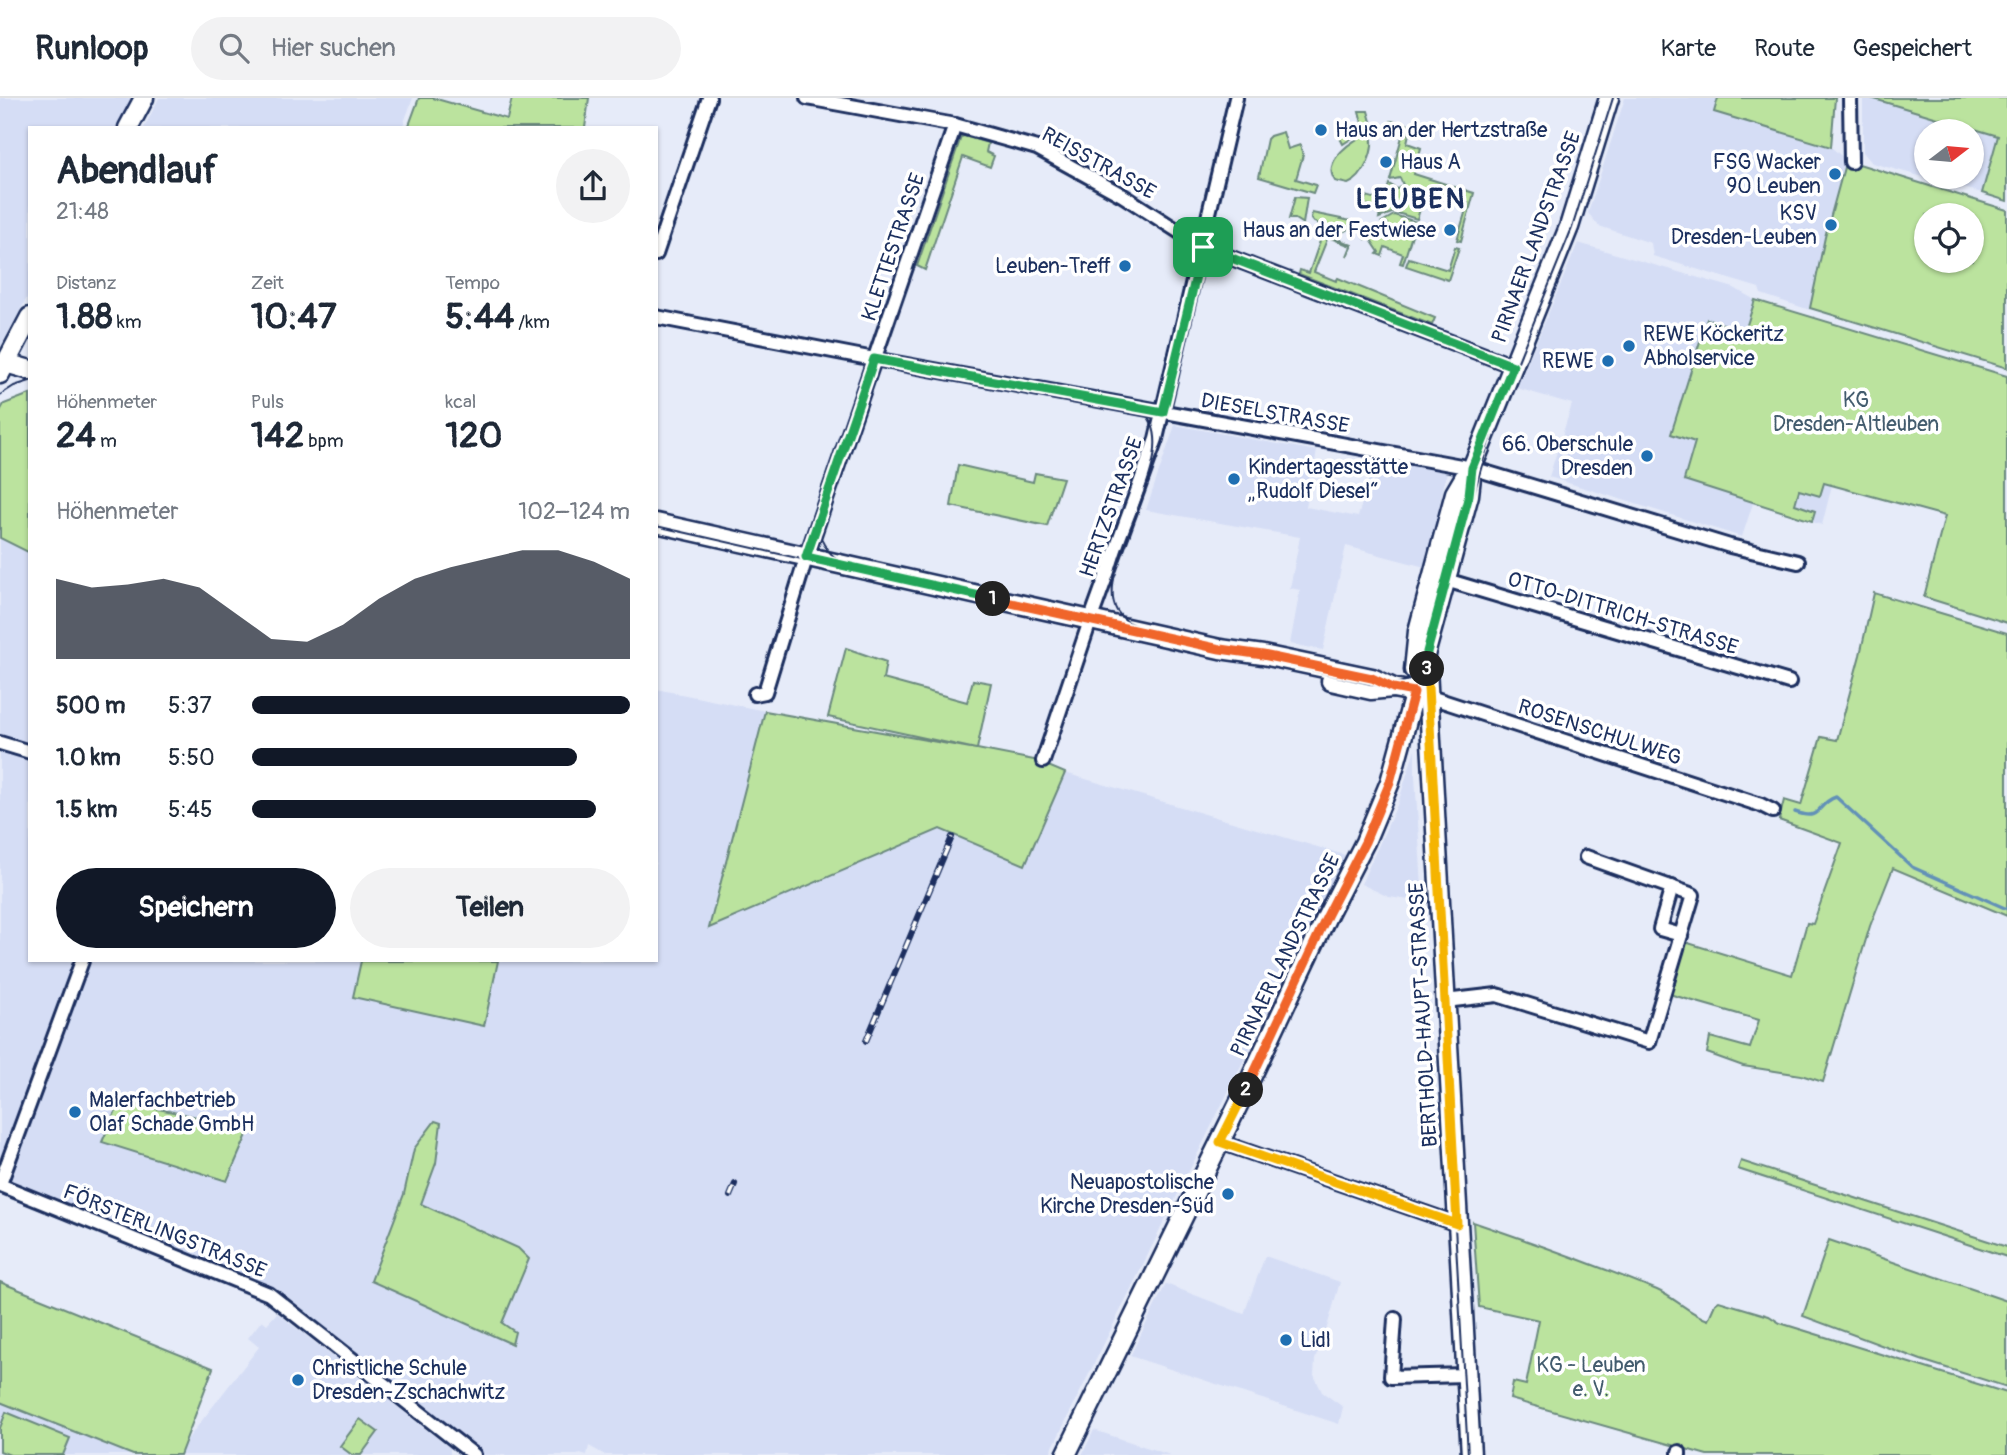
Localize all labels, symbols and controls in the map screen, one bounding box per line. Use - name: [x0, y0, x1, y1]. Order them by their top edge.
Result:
- search box: [191, 17, 681, 80]
- text: Runloop: [35, 28, 149, 69]
- icon: search: [215, 29, 253, 67]
- text: Hier suchen: [271, 32, 396, 64]
- text: Karte: [1660, 34, 1716, 63]
- text: Route: [1754, 34, 1815, 63]
- text: Gespeichert: [1853, 34, 1972, 63]
- place label: Haus an der Hertzstraße: [1335, 117, 1548, 144]
- north arrow: [1914, 119, 1984, 189]
- map controls: [1914, 119, 1984, 273]
- street label: REISSTRASSE: [1037, 121, 1161, 206]
- marker: Haus an der Hertzstraße: [1313, 122, 1329, 138]
- street label: PIRNAER LANDSTRASSE: [1486, 128, 1587, 347]
- text: Abendlauf: [56, 147, 218, 195]
- button: share: [556, 149, 630, 223]
- place label: Haus A: [1400, 149, 1461, 176]
- place label: FSG Wacker 90 Leuben: [1713, 149, 1821, 200]
- marker: Haus A: [1378, 154, 1394, 170]
- marker: FSG Wacker 90 Leuben: [1827, 166, 1843, 182]
- street label: KLETTESTRASSE: [856, 170, 931, 325]
- district label: LEUBEN: [1356, 182, 1466, 217]
- text: 21:48: [56, 197, 109, 226]
- place label: KSV Dresden-Leuben: [1671, 200, 1817, 251]
- button: locate: [1914, 203, 1984, 273]
- pin: [1173, 217, 1233, 277]
- place label: Haus an der Festwiese: [1242, 217, 1437, 244]
- marker: KSV Dresden-Leuben: [1823, 217, 1839, 233]
- marker: Haus an der Festwiese: [1442, 222, 1458, 238]
- icon: arrive: [1184, 228, 1222, 266]
- place label: Leuben-Treff: [995, 253, 1111, 280]
- marker: Leuben-Treff: [1117, 258, 1133, 274]
- text: Distanz: [56, 271, 116, 295]
- text: Zeit: [251, 271, 284, 295]
- text: Tempo: [445, 271, 500, 295]
- text: 1.88: [56, 295, 113, 339]
- text: 10:47: [251, 295, 336, 339]
- text: 5:44: [445, 295, 514, 339]
- text: km: [113, 310, 142, 334]
- text: /km: [514, 310, 550, 334]
- place label: REWE Köckeritz Abholservice: [1643, 321, 1784, 372]
- marker: REWE Köckeritz Abholservice: [1621, 338, 1637, 354]
- place label: REWE: [1542, 348, 1594, 375]
- marker: REWE: [1600, 353, 1616, 369]
- street label: DIESELSTRASSE: [1199, 387, 1351, 440]
- park label: KG Dresden-Altleuben: [1773, 387, 1939, 438]
- text: Höhenmeter: [56, 390, 157, 414]
- text: Puls: [251, 390, 284, 414]
- text: kcal: [445, 390, 476, 414]
- text: 24: [56, 414, 96, 458]
- text: 142: [251, 414, 304, 458]
- text: 120: [445, 414, 502, 458]
- text: m: [96, 429, 117, 453]
- text: bpm: [304, 429, 344, 453]
- place label: 66. Oberschule Dresden: [1502, 431, 1634, 482]
- street label: HERTZSTRASSE: [1074, 433, 1149, 581]
- marker: 66. Oberschule Dresden: [1639, 448, 1655, 464]
- place label: Kindertagesstätte „Rudolf Diesel“: [1248, 454, 1409, 505]
- marker: Kindertagesstätte „Rudolf Diesel“: [1226, 471, 1242, 487]
- text: Höhenmeter: [56, 497, 178, 526]
- text: 102–124 m: [518, 497, 630, 526]
- street label: OTTO-DITTRICH-STRASSE: [1504, 566, 1741, 661]
- pin: 1: [976, 582, 1010, 616]
- text: 1: [989, 586, 996, 610]
- pin: 3: [1410, 652, 1444, 686]
- text: 3: [1421, 656, 1432, 680]
- text: 500 m: [56, 691, 125, 720]
- text: 5:37: [168, 691, 212, 720]
- street label: ROSENSCHULWEG: [1515, 693, 1685, 772]
- text: 1.0 km: [56, 743, 121, 772]
- text: 5:50: [168, 743, 215, 772]
- text: 1.5 km: [56, 795, 118, 824]
- text: 5:45: [168, 795, 212, 824]
- street label: PIRNAER LANDSTRASSE: [1224, 849, 1347, 1061]
- button: Speichern: [56, 868, 336, 948]
- button: Teilen: [350, 868, 630, 948]
- street label: BERTHOLD-HAUPT-STRASSE: [1403, 882, 1444, 1148]
- pin: 2: [1228, 1072, 1264, 1108]
- text: 2: [1240, 1077, 1251, 1101]
- place label: Malerfachbetrieb Olaf Schade GmbH: [89, 1087, 254, 1138]
- marker: Malerfachbetrieb Olaf Schade GmbH: [67, 1104, 83, 1120]
- place label: Neuapostolische Kirche Dresden-Süd: [1040, 1169, 1215, 1220]
- street label: FÖRSTERLINGSTRASSE: [59, 1178, 271, 1285]
- marker: Neuapostolische Kirche Dresden-Süd: [1220, 1186, 1236, 1202]
- place label: Lidl: [1300, 1327, 1331, 1354]
- marker: Lidl: [1278, 1332, 1294, 1348]
- park label: KG - Leuben e. V.: [1536, 1352, 1646, 1403]
- place label: Christliche Schule Dresden-Zschachwitz: [312, 1355, 505, 1406]
- marker: Christliche Schule Dresden-Zschachwitz: [290, 1372, 306, 1388]

